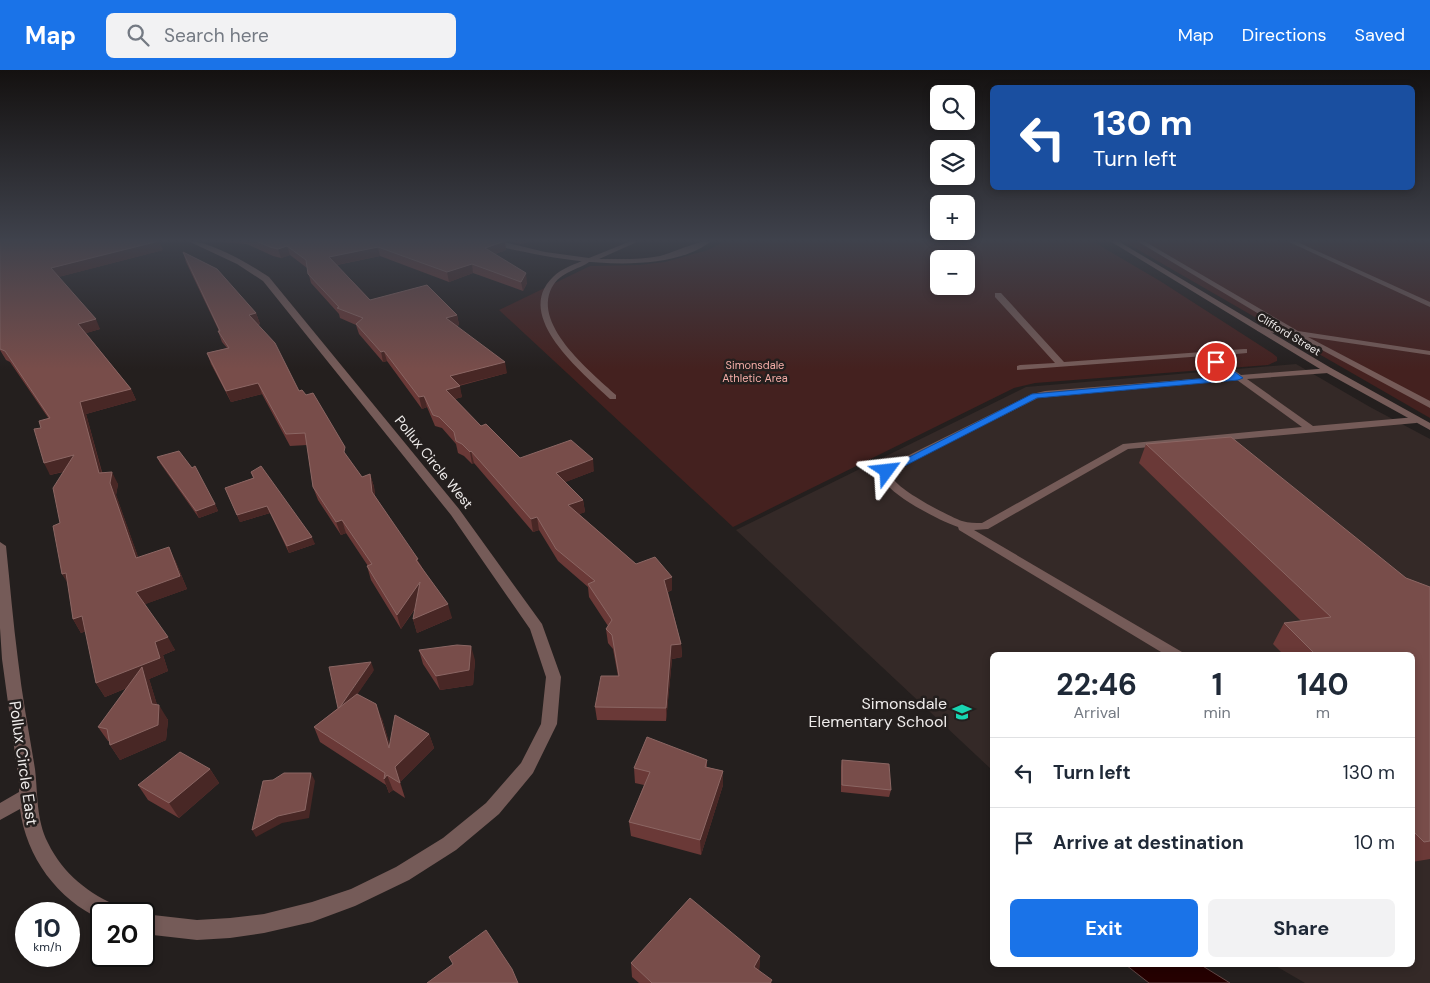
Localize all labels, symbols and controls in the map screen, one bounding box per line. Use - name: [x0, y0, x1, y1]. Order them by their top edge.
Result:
- search box: [106, 13, 456, 58]
- text: Map: [25, 20, 76, 51]
- icon: search: [124, 21, 152, 49]
- text: Search here: [164, 23, 269, 48]
- text: Map: [1178, 23, 1214, 47]
- text: Directions: [1242, 23, 1327, 47]
- text: Saved: [1355, 23, 1405, 47]
- map controls: [930, 85, 975, 295]
- button: search: [930, 85, 975, 130]
- text: 130 m: [1093, 100, 1193, 146]
- icon: left: [1010, 105, 1075, 170]
- button: layers: [930, 140, 975, 185]
- text: Turn left: [1093, 144, 1177, 173]
- button: +: [930, 195, 975, 240]
- button: −: [930, 250, 975, 295]
- street label: Clifford Street: [1255, 310, 1323, 358]
- pin: [1195, 341, 1237, 383]
- icon: arrive: [1202, 348, 1230, 376]
- park label: Simonsdale Athletic Area: [722, 358, 788, 385]
- street label: Pollux Circle West: [391, 412, 477, 512]
- position arrow: [860, 444, 912, 496]
- text: 22:46: [1056, 665, 1137, 704]
- text: 1: [1212, 665, 1223, 704]
- text: 140: [1297, 665, 1349, 704]
- place label: Simonsdale Elementary School: [809, 693, 947, 732]
- street label: Pollux Circle East: [4, 699, 43, 827]
- school or university icon: Simonsdale Elementary School: [951, 701, 973, 723]
- text: Arrival: [1073, 702, 1120, 723]
- text: min: [1203, 702, 1231, 723]
- text: m: [1316, 702, 1330, 723]
- icon: left: [1010, 759, 1038, 787]
- text: Turn left: [1053, 760, 1131, 785]
- text: 130 m: [1343, 760, 1395, 785]
- icon: arrive: [1010, 829, 1038, 857]
- text: Arrive at destination: [1053, 830, 1244, 855]
- text: 10 m: [1354, 830, 1395, 855]
- button: Exit: [1010, 899, 1198, 957]
- button: Share: [1208, 899, 1395, 957]
- speed limit sign: 20: [90, 902, 155, 967]
- text: 10: [34, 912, 61, 945]
- text: km/h: [33, 939, 62, 955]

